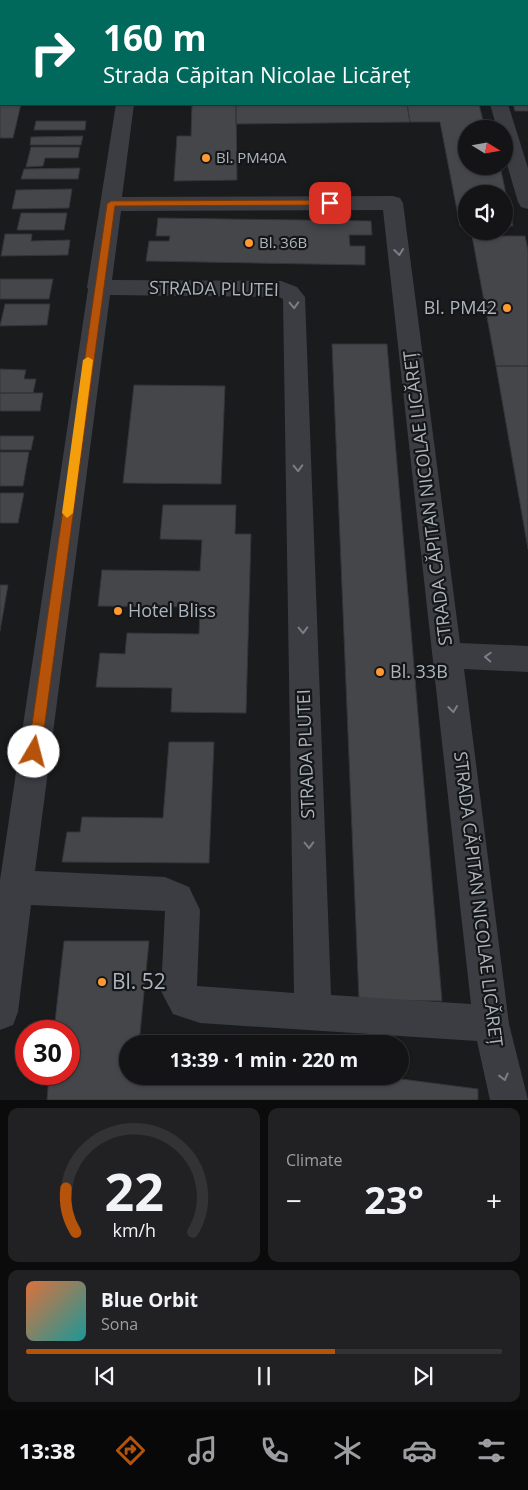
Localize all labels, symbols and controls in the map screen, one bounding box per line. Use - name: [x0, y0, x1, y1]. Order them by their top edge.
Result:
- text: 160 m: [103, 14, 207, 61]
- icon: right: [20, 20, 85, 85]
- text: Strada Căpitan Nicolae Licăreț: [103, 59, 411, 89]
- north arrow: [458, 120, 512, 175]
- map controls: [458, 120, 513, 240]
- place label: Bl. PM40A: [216, 147, 287, 167]
- marker: Bl. PM40A: [200, 152, 212, 164]
- pin: [309, 182, 351, 224]
- button: sound: [458, 185, 513, 240]
- icon: arrive: [316, 189, 344, 217]
- place label: Bl. 36B: [259, 232, 307, 252]
- marker: Bl. 36B: [243, 237, 255, 249]
- one-way arrow: [393, 248, 404, 256]
- street label: STRADA PLUTEI: [149, 275, 279, 301]
- place label: Bl. PM42: [424, 295, 497, 319]
- one-way arrow: [288, 302, 299, 310]
- marker: Bl. PM42: [501, 302, 513, 314]
- street label: STRADA CĂPITAN NICOLAE LICĂREȚ: [397, 349, 457, 647]
- one-way arrow: [293, 464, 303, 472]
- place label: Hotel Bliss: [128, 598, 216, 622]
- marker: Hotel Bliss: [112, 605, 124, 617]
- one-way arrow: [297, 626, 308, 634]
- one-way arrow: [483, 652, 491, 663]
- place label: Bl. 33B: [390, 659, 448, 683]
- marker: Bl. 33B: [374, 666, 386, 678]
- street label: STRADA PLUTEI: [291, 689, 319, 819]
- one-way arrow: [447, 705, 458, 713]
- position arrow: [7, 725, 59, 777]
- street label: STRADA CĂPITAN NICOLAE LICĂREȚ: [449, 750, 509, 1048]
- one-way arrow: [303, 841, 314, 849]
- place label: Bl. 52: [112, 967, 166, 995]
- marker: Bl. 52: [96, 976, 108, 988]
- speed limit sign: 30: [15, 1020, 80, 1085]
- text: 13:39 · 1 min · 220 m: [170, 1047, 358, 1073]
- one-way arrow: [498, 1073, 509, 1082]
- text: Climate: [286, 1149, 343, 1171]
- text: 22: [104, 1155, 164, 1226]
- text: 23°: [364, 1173, 424, 1225]
- text: −: [286, 1181, 302, 1219]
- text: +: [486, 1181, 502, 1219]
- text: km/h: [112, 1218, 156, 1242]
- text: Blue Orbit: [101, 1287, 198, 1313]
- text: Sona: [101, 1313, 138, 1335]
- icon: previous: [91, 1362, 119, 1390]
- icon: pause: [250, 1362, 278, 1390]
- icon: next: [409, 1362, 437, 1390]
- icon: directions: [113, 1433, 148, 1468]
- icon: music: [185, 1433, 220, 1468]
- icon: phone: [257, 1433, 292, 1468]
- icon: climate: [330, 1433, 365, 1468]
- icon: car: [402, 1433, 437, 1468]
- icon: filters: [474, 1433, 509, 1468]
- text: 13:38: [19, 1435, 75, 1465]

